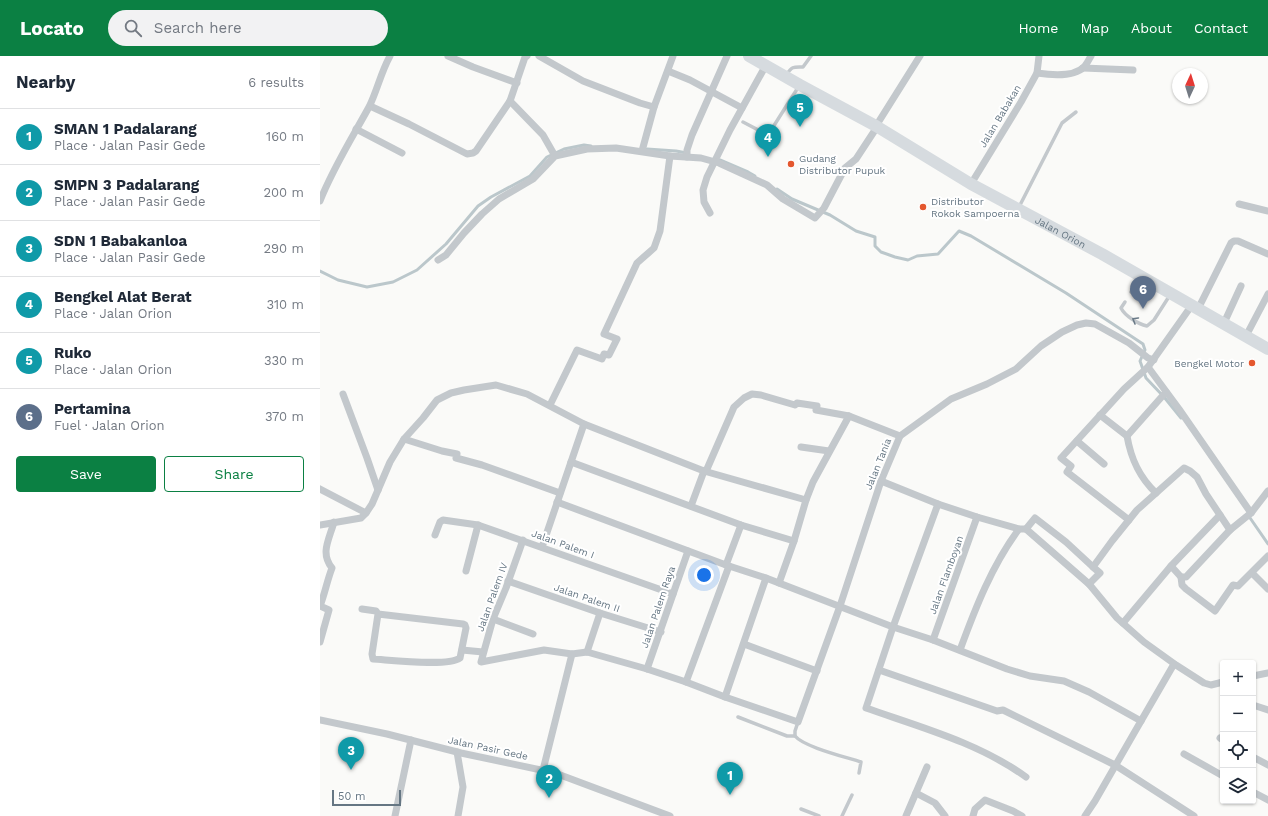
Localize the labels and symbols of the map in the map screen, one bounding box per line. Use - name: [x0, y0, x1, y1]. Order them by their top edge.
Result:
- north arrow: [1172, 68, 1208, 104]
- street label: Jalan Babakan: [977, 83, 1023, 149]
- pin: 5: [787, 94, 813, 127]
- pin: 4: [755, 124, 781, 157]
- place label: Gudang Distributor Pupuk: [799, 153, 886, 176]
- marker: Gudang Distributor Pupuk: [786, 159, 796, 169]
- place label: Distributor Rokok Sampoerna: [931, 196, 1020, 219]
- marker: Distributor Rokok Sampoerna: [918, 202, 928, 212]
- street label: Jalan Orion: [1033, 214, 1088, 250]
- pin: 6: [1130, 276, 1156, 309]
- one-way arrow: [1132, 318, 1140, 325]
- place label: Bengkel Motor: [1174, 358, 1244, 369]
- marker: Bengkel Motor: [1247, 358, 1257, 368]
- street label: Jalan Tania: [863, 436, 893, 491]
- street label: Jalan Palem I: [530, 528, 596, 560]
- street label: Jalan Flamboyan: [927, 534, 965, 616]
- street label: Jalan Palem IV: [474, 561, 510, 633]
- street label: Jalan Palem Raya: [639, 564, 677, 649]
- your location: [694, 565, 714, 585]
- street label: Jalan Palem II: [553, 582, 621, 614]
- street label: Jalan Pasir Gede: [447, 734, 529, 762]
- pin: 3: [338, 737, 364, 770]
- pin: 1: [717, 762, 743, 795]
- pin: 2: [536, 765, 562, 798]
- scale bar: [332, 788, 401, 807]

